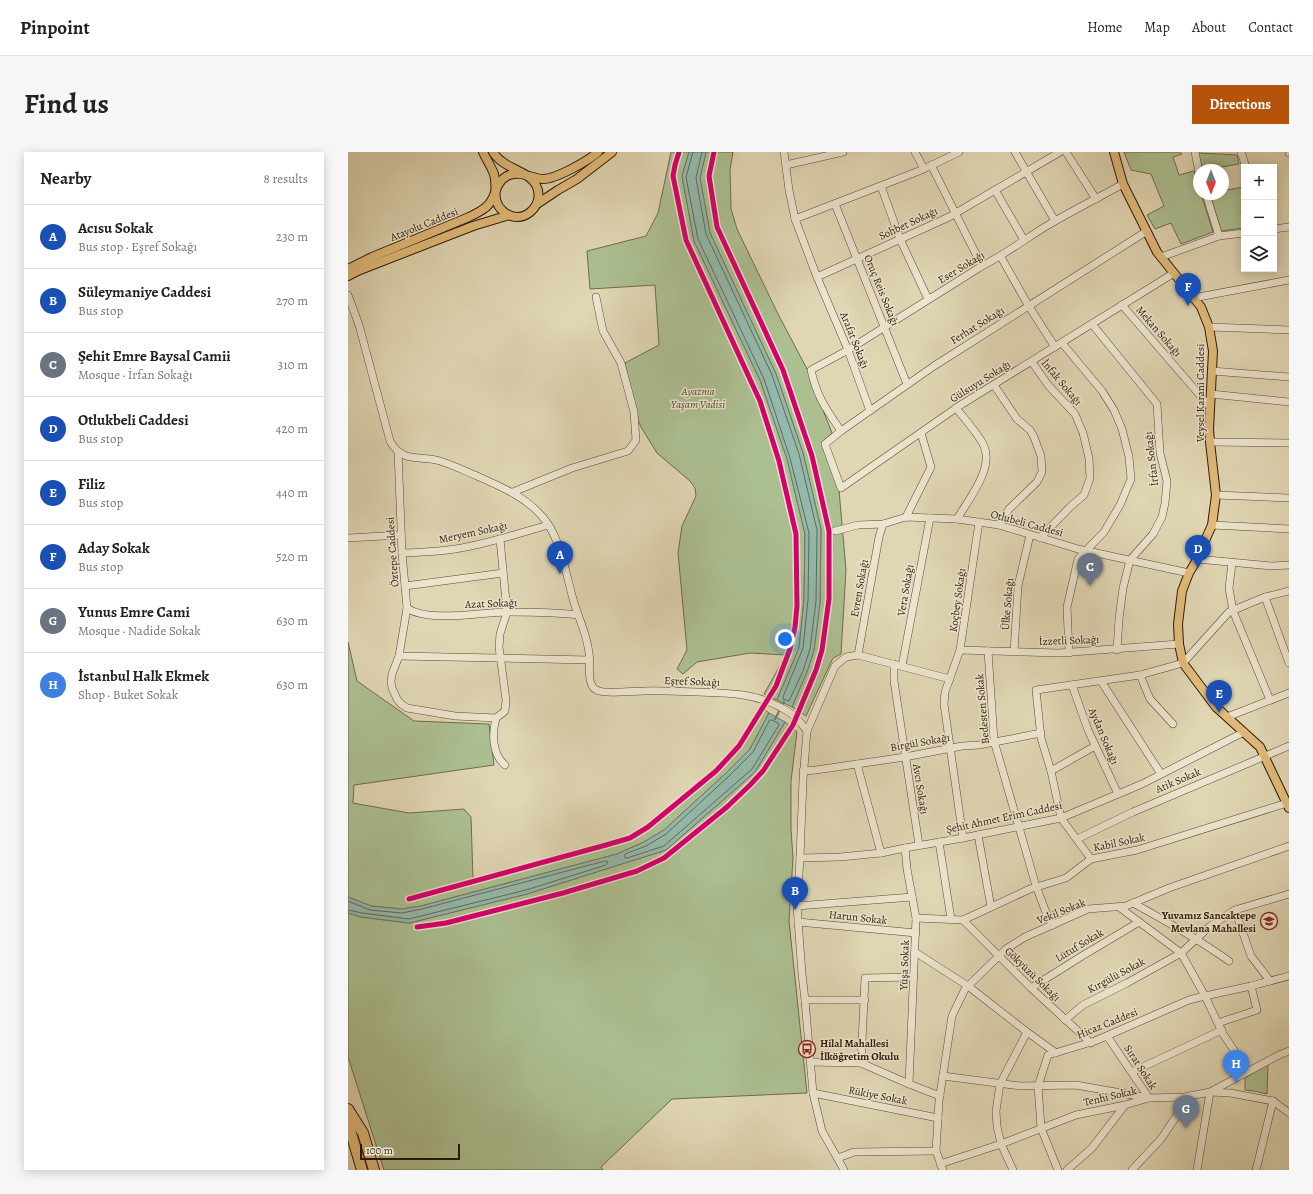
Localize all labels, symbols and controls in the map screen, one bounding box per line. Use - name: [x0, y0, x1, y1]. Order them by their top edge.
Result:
- text: Pinpoint: [20, 15, 90, 41]
- text: Home: [1087, 18, 1122, 37]
- text: Map: [1144, 18, 1170, 37]
- text: About: [1192, 18, 1226, 37]
- text: Contact: [1248, 18, 1293, 37]
- text: Find us: [24, 85, 109, 123]
- button: Directions: [1192, 85, 1289, 124]
- north arrow: [1193, 164, 1229, 200]
- map controls: [1241, 164, 1277, 272]
- button: +: [1241, 164, 1277, 200]
- text: Nearby: [40, 167, 91, 190]
- text: 8 results: [264, 170, 308, 187]
- button: −: [1241, 200, 1277, 236]
- street label: Sohbet Sokağı: [876, 203, 940, 244]
- street label: Atayolu Caddesi: [387, 204, 461, 245]
- text: Acısu Sokak: [78, 218, 153, 238]
- text: A: [49, 228, 57, 245]
- text: 230 m: [276, 228, 308, 245]
- button: layers: [1241, 236, 1277, 272]
- text: Bus stop · Eşref Sokağı: [78, 238, 197, 255]
- street label: Eser Sokağı: [935, 248, 988, 287]
- street label: Oruç Reis Sokağı: [860, 252, 903, 328]
- pin: F: [1175, 273, 1201, 306]
- text: Süleymaniye Caddesi: [78, 282, 211, 302]
- text: B: [49, 292, 57, 309]
- text: 270 m: [276, 292, 308, 309]
- text: Bus stop: [78, 302, 123, 319]
- street label: Ferhat Sokağı: [947, 303, 1007, 348]
- street label: Mekan Sokağı: [1132, 303, 1185, 360]
- street label: Arafat Sokağı: [836, 309, 873, 371]
- street label: Veysel Karani Caddesi: [1193, 344, 1208, 443]
- text: Şehit Emre Baysal Camii: [78, 346, 231, 366]
- text: C: [49, 356, 57, 373]
- text: 310 m: [278, 356, 308, 373]
- street label: İnfak Sokağı: [1038, 356, 1085, 409]
- street label: Gülsuyu Sokağı: [947, 357, 1014, 406]
- text: Mosque · İrfan Sokağı: [78, 366, 193, 383]
- park label: Ayazma Yaşam Vadisi: [671, 384, 725, 412]
- text: Otlukbeli Caddesi: [78, 410, 189, 430]
- text: D: [48, 420, 58, 437]
- text: 420 m: [276, 420, 308, 437]
- text: Bus stop: [78, 430, 123, 447]
- street label: İrfan Sokağı: [1141, 431, 1162, 487]
- text: Filiz: [78, 474, 105, 494]
- text: E: [49, 484, 57, 501]
- text: 440 m: [276, 484, 308, 501]
- text: Bus stop: [78, 494, 123, 511]
- street label: Otlubeli Caddesi: [989, 507, 1065, 540]
- street label: Öztepe Caddesi: [383, 516, 402, 588]
- street label: Meryem Sokağı: [438, 518, 509, 547]
- pin: D: [1185, 535, 1211, 568]
- text: Aday Sokak: [78, 538, 150, 558]
- pin: A: [547, 541, 573, 574]
- text: F: [50, 548, 56, 565]
- text: 520 m: [276, 548, 308, 565]
- pin: C: [1077, 553, 1103, 586]
- text: Bus stop: [78, 558, 123, 575]
- street label: Evren Sokağı: [847, 558, 872, 618]
- street label: Vera Sokağı: [893, 563, 917, 618]
- street label: Koçbey Sokağı: [946, 567, 969, 633]
- street label: Ülke Sokağı: [998, 577, 1017, 631]
- street label: Azat Sokağı: [464, 595, 518, 612]
- text: Yunus Emre Cami: [78, 602, 190, 622]
- text: G: [49, 612, 57, 629]
- text: 630 m: [276, 612, 308, 629]
- text: Mosque · Nadide Sokak: [78, 622, 201, 639]
- your location: [775, 629, 795, 649]
- street label: İzzetli Sokağı: [1038, 632, 1100, 649]
- text: İstanbul Halk Ekmek: [78, 666, 209, 686]
- street label: Eşref Sokağı: [664, 673, 720, 690]
- street label: Bedesten Sokak: [972, 673, 993, 745]
- text: H: [48, 676, 58, 693]
- text: 630 m: [276, 676, 308, 693]
- pin: E: [1206, 680, 1232, 713]
- text: Shop · Buket Sokak: [78, 686, 178, 703]
- street label: Aydan Sokağı: [1084, 705, 1122, 767]
- street label: Birgül Sokağı: [889, 730, 951, 755]
- street label: Avcı Sokağı: [909, 762, 932, 815]
- street label: Atik Sokak: [1152, 764, 1204, 797]
- street label: Şehit Ahmet Erim Caddesi: [945, 798, 1064, 837]
- street label: Kabil Sokak: [1092, 830, 1147, 855]
- pin: B: [782, 877, 808, 910]
- street label: Vekil Sokak: [1034, 895, 1088, 928]
- street label: Harun Sokak: [828, 907, 888, 928]
- place label: Yuvamız Sancaktepe Mevlana Mahallesi: [1161, 908, 1256, 936]
- school or university icon: Yuvamız Sancaktepe Mevlana Mahallesi: [1259, 911, 1279, 931]
- street label: Lütuf Sokak: [1052, 925, 1107, 966]
- street label: Yüşa Sokak: [896, 939, 913, 991]
- street label: Gökyüzü Sokağı: [1001, 944, 1064, 1005]
- street label: Kırgülü Sokak: [1085, 954, 1148, 997]
- street label: Hicaz Caddesi: [1074, 1004, 1140, 1042]
- place label: Hilal Mahallesi İlköğretim Okulu: [820, 1036, 900, 1064]
- bus stop icon: Hilal Mahallesi İlköğretim Okulu: [797, 1039, 817, 1059]
- street label: Sırat Sokak: [1120, 1042, 1161, 1093]
- pin: H: [1223, 1050, 1249, 1083]
- street label: Rükiye Sokak: [847, 1082, 909, 1109]
- street label: Tenhi Sokak: [1082, 1083, 1139, 1110]
- pin: G: [1173, 1095, 1199, 1128]
- scale bar: [360, 1142, 460, 1161]
- text: 100 m: [366, 1143, 393, 1158]

